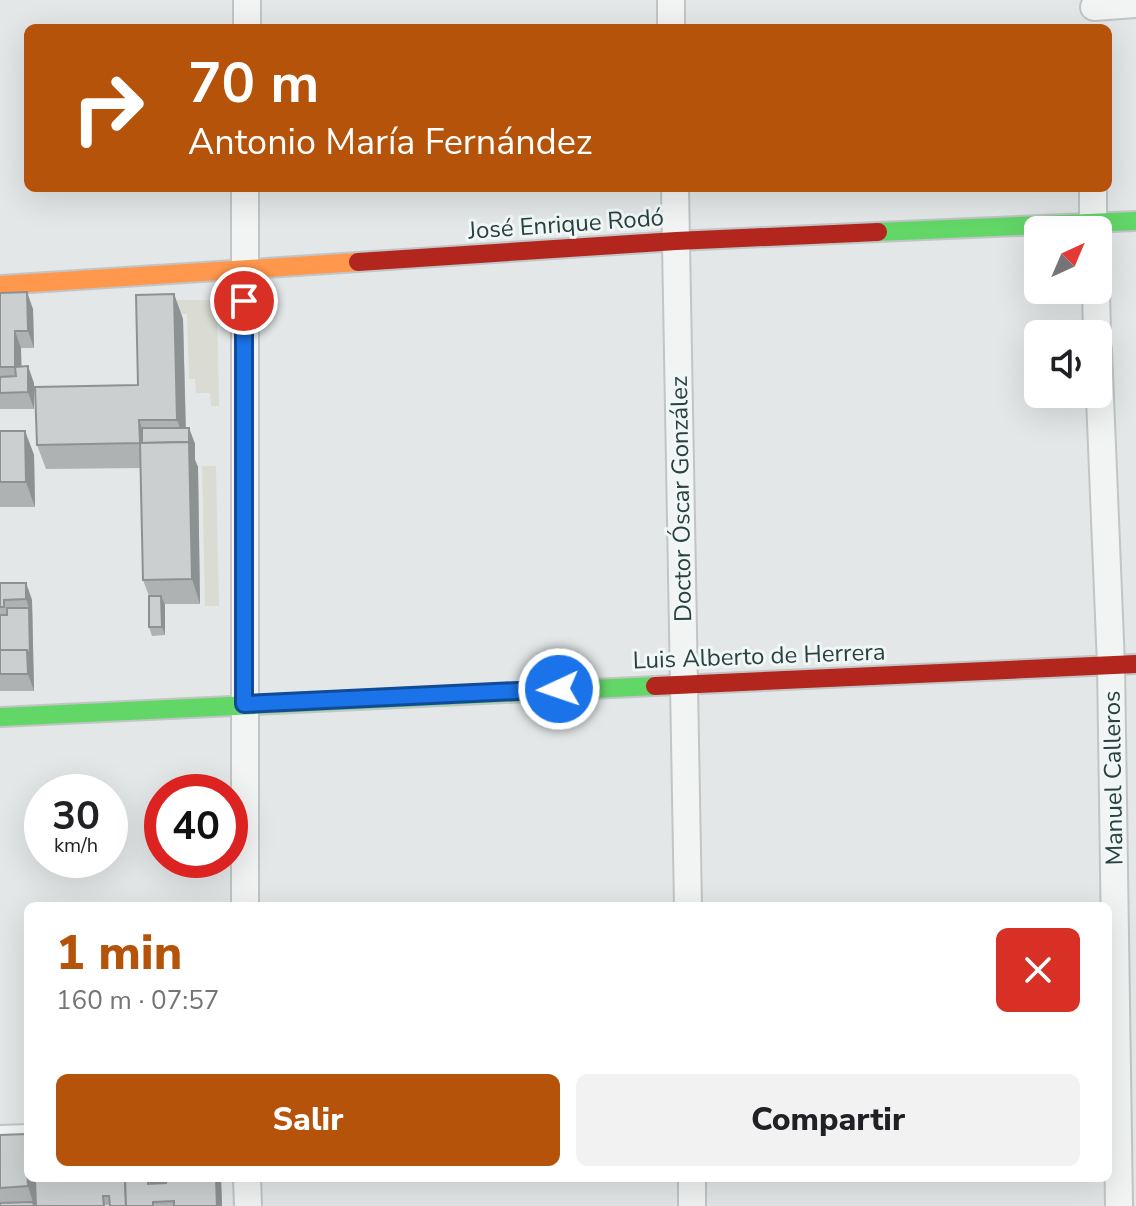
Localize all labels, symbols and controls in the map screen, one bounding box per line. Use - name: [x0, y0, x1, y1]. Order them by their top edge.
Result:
- text: 70 m: [188, 45, 319, 122]
- icon: right: [56, 56, 160, 160]
- text: Antonio María Fernández: [188, 118, 592, 167]
- street label: José Enrique Rodó: [466, 201, 665, 247]
- north arrow: [1024, 216, 1112, 304]
- map controls: [1024, 216, 1112, 408]
- pin: [210, 267, 278, 335]
- icon: arrive: [222, 279, 266, 323]
- button: sound: [1024, 320, 1112, 408]
- street label: Doctor Óscar González: [663, 376, 699, 622]
- street label: Luis Alberto de Herrera: [632, 636, 886, 676]
- position arrow: [517, 647, 601, 731]
- street label: Manuel Calleros: [1095, 690, 1131, 866]
- speed limit sign: 40: [144, 774, 248, 878]
- text: 30: [52, 789, 100, 843]
- text: km/h: [54, 832, 98, 859]
- text: 1 min: [56, 920, 182, 986]
- button: close: [996, 928, 1080, 1012]
- text: 160 m · 07:57: [56, 983, 219, 1018]
- button: Salir: [56, 1074, 560, 1166]
- button: Compartir: [576, 1074, 1080, 1166]

